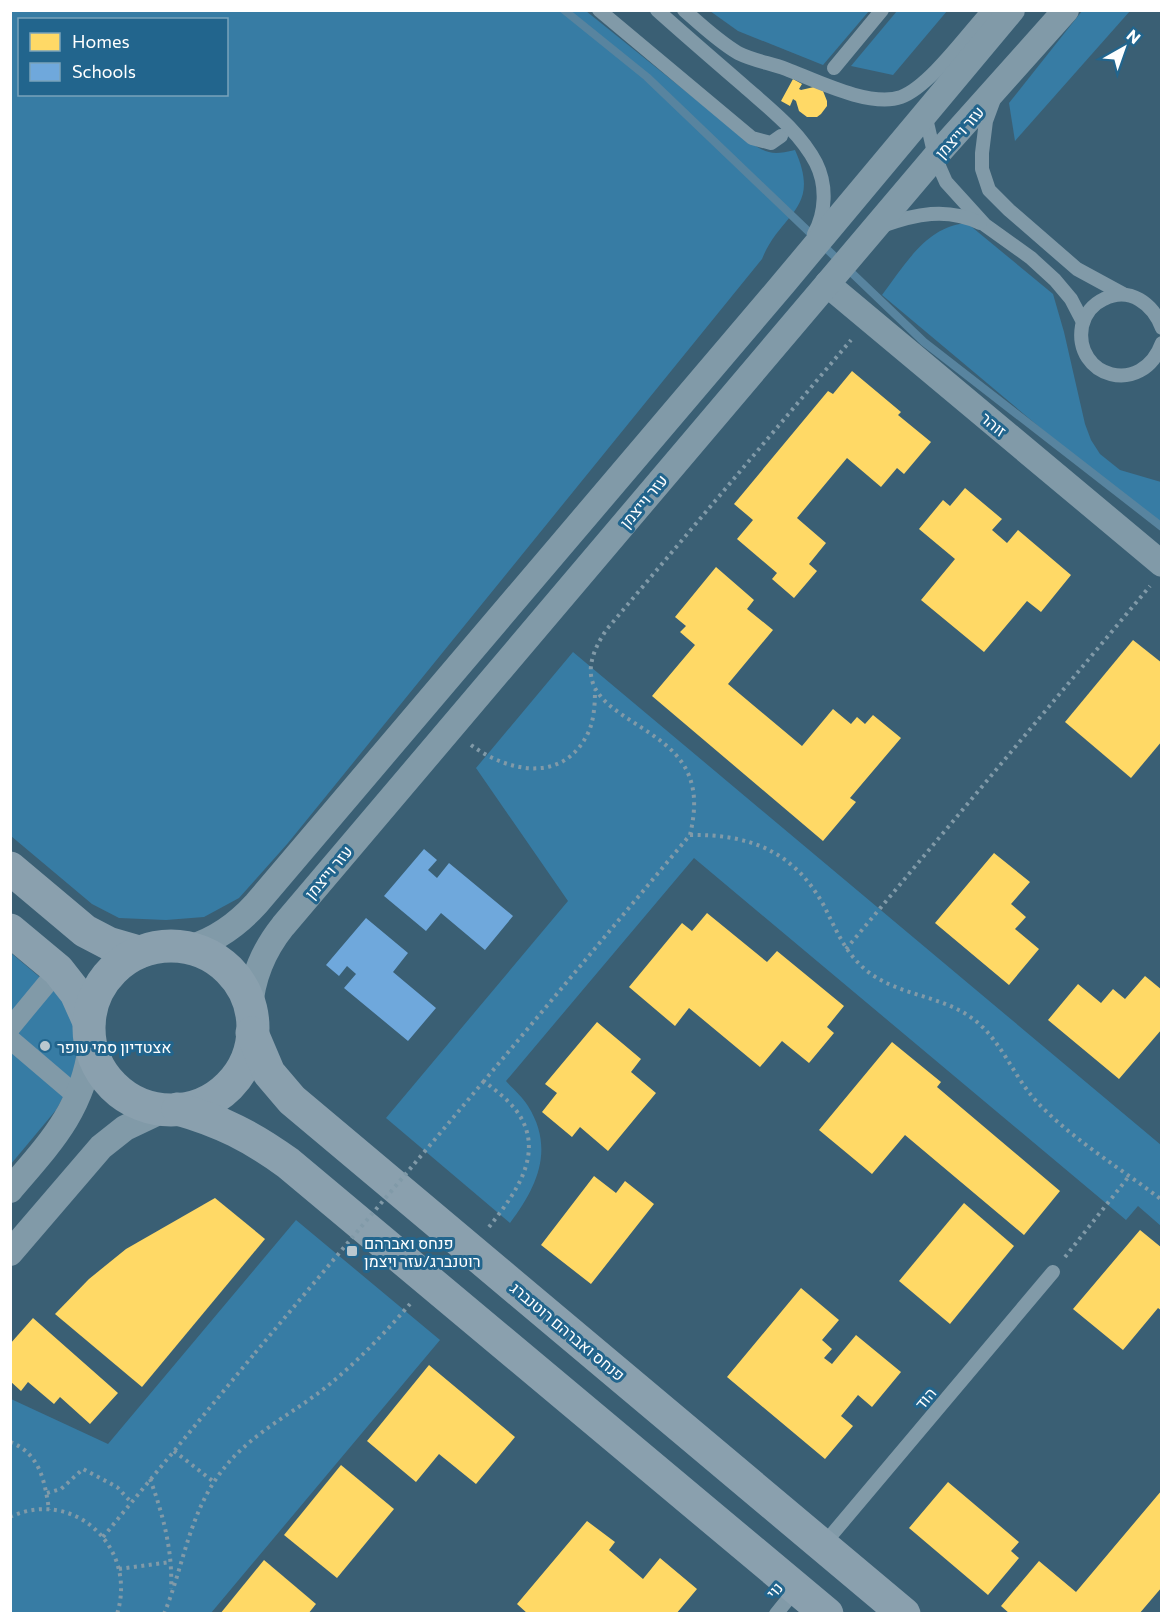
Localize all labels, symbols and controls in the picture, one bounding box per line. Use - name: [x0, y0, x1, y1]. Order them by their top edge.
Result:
- legend: [18, 18, 228, 96]
- north arrow: [1094, 18, 1154, 78]
- text: N: [1123, 25, 1145, 47]
- text: Homes: [72, 30, 130, 52]
- text: Schools: [72, 60, 136, 82]
- street label: עזר וייצמן: [931, 102, 987, 162]
- street label: זוהר: [977, 408, 1011, 440]
- street label: עזר וייצמן: [615, 470, 671, 532]
- street label: עזר וייצמן: [300, 841, 356, 903]
- place label: אצטדיון סמי עופר: [57, 1037, 172, 1056]
- marker: אצטדיון סמי עופר: [38, 1039, 52, 1053]
- place label: פנחס ואברהם רוטנברג/עזר ויצמן: [364, 1233, 481, 1270]
- marker: פנחס ואברהם רוטנברג/עזר ויצמן: [345, 1244, 359, 1258]
- street label: פנחס ואברהם רוטנברג: [507, 1278, 629, 1384]
- street label: הוד: [911, 1383, 939, 1413]
- street label: נוי: [762, 1578, 786, 1602]

